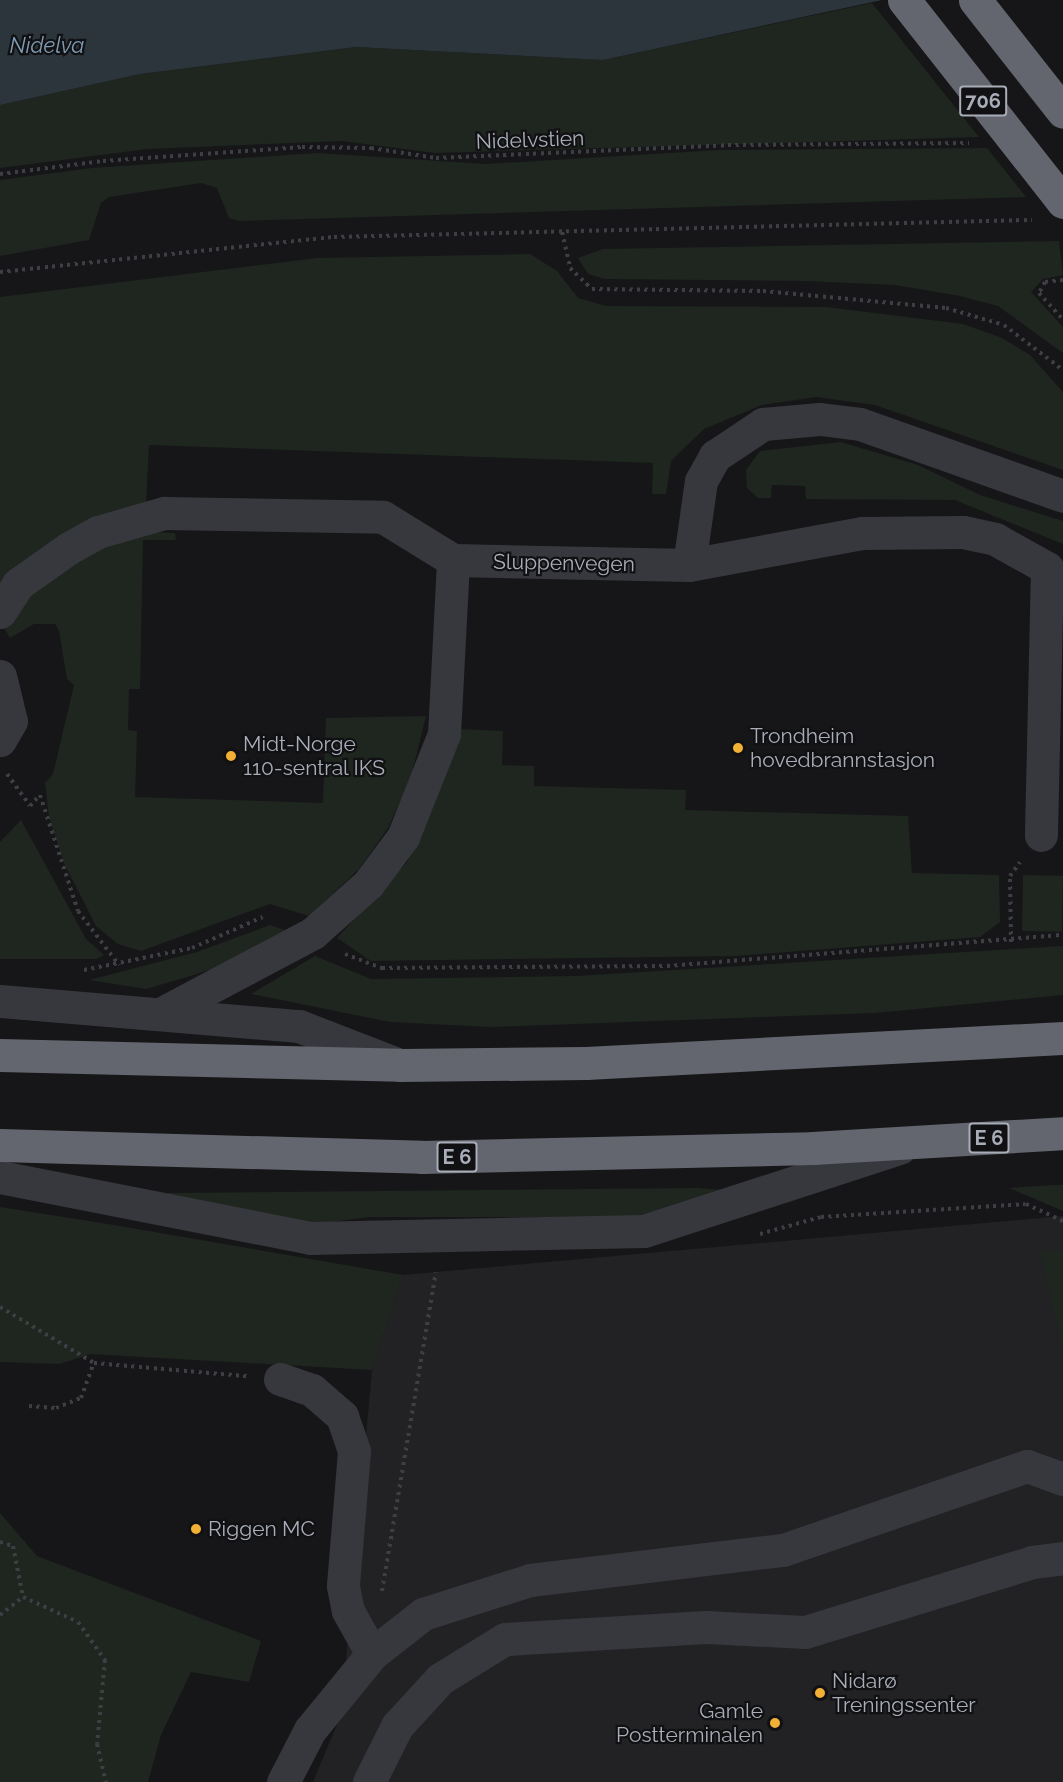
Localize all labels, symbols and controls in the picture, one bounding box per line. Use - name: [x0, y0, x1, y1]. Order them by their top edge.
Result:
- water label: Nidelva: [10, 33, 84, 59]
- road number: 706: [959, 84, 1007, 118]
- street label: Nidelvstien: [475, 126, 585, 154]
- street label: Sluppenvegen: [493, 549, 635, 577]
- place label: Trondheim hovedbrannstasjon: [750, 723, 935, 773]
- place label: Midt-Norge 110-sentral IKS: [243, 731, 386, 781]
- marker: Trondheim hovedbrannstasjon: [731, 741, 745, 755]
- marker: Midt-Norge 110-sentral IKS: [224, 749, 238, 763]
- road number: E 6: [968, 1121, 1010, 1155]
- road number: E 6: [436, 1140, 478, 1174]
- place label: Riggen MC: [208, 1516, 315, 1542]
- marker: Riggen MC: [189, 1522, 203, 1536]
- place label: Nidarø Treningssenter: [832, 1668, 976, 1718]
- marker: Nidarø Treningssenter: [813, 1686, 827, 1700]
- place label: Gamle Postterminalen: [616, 1698, 763, 1748]
- marker: Gamle Postterminalen: [768, 1716, 782, 1730]

